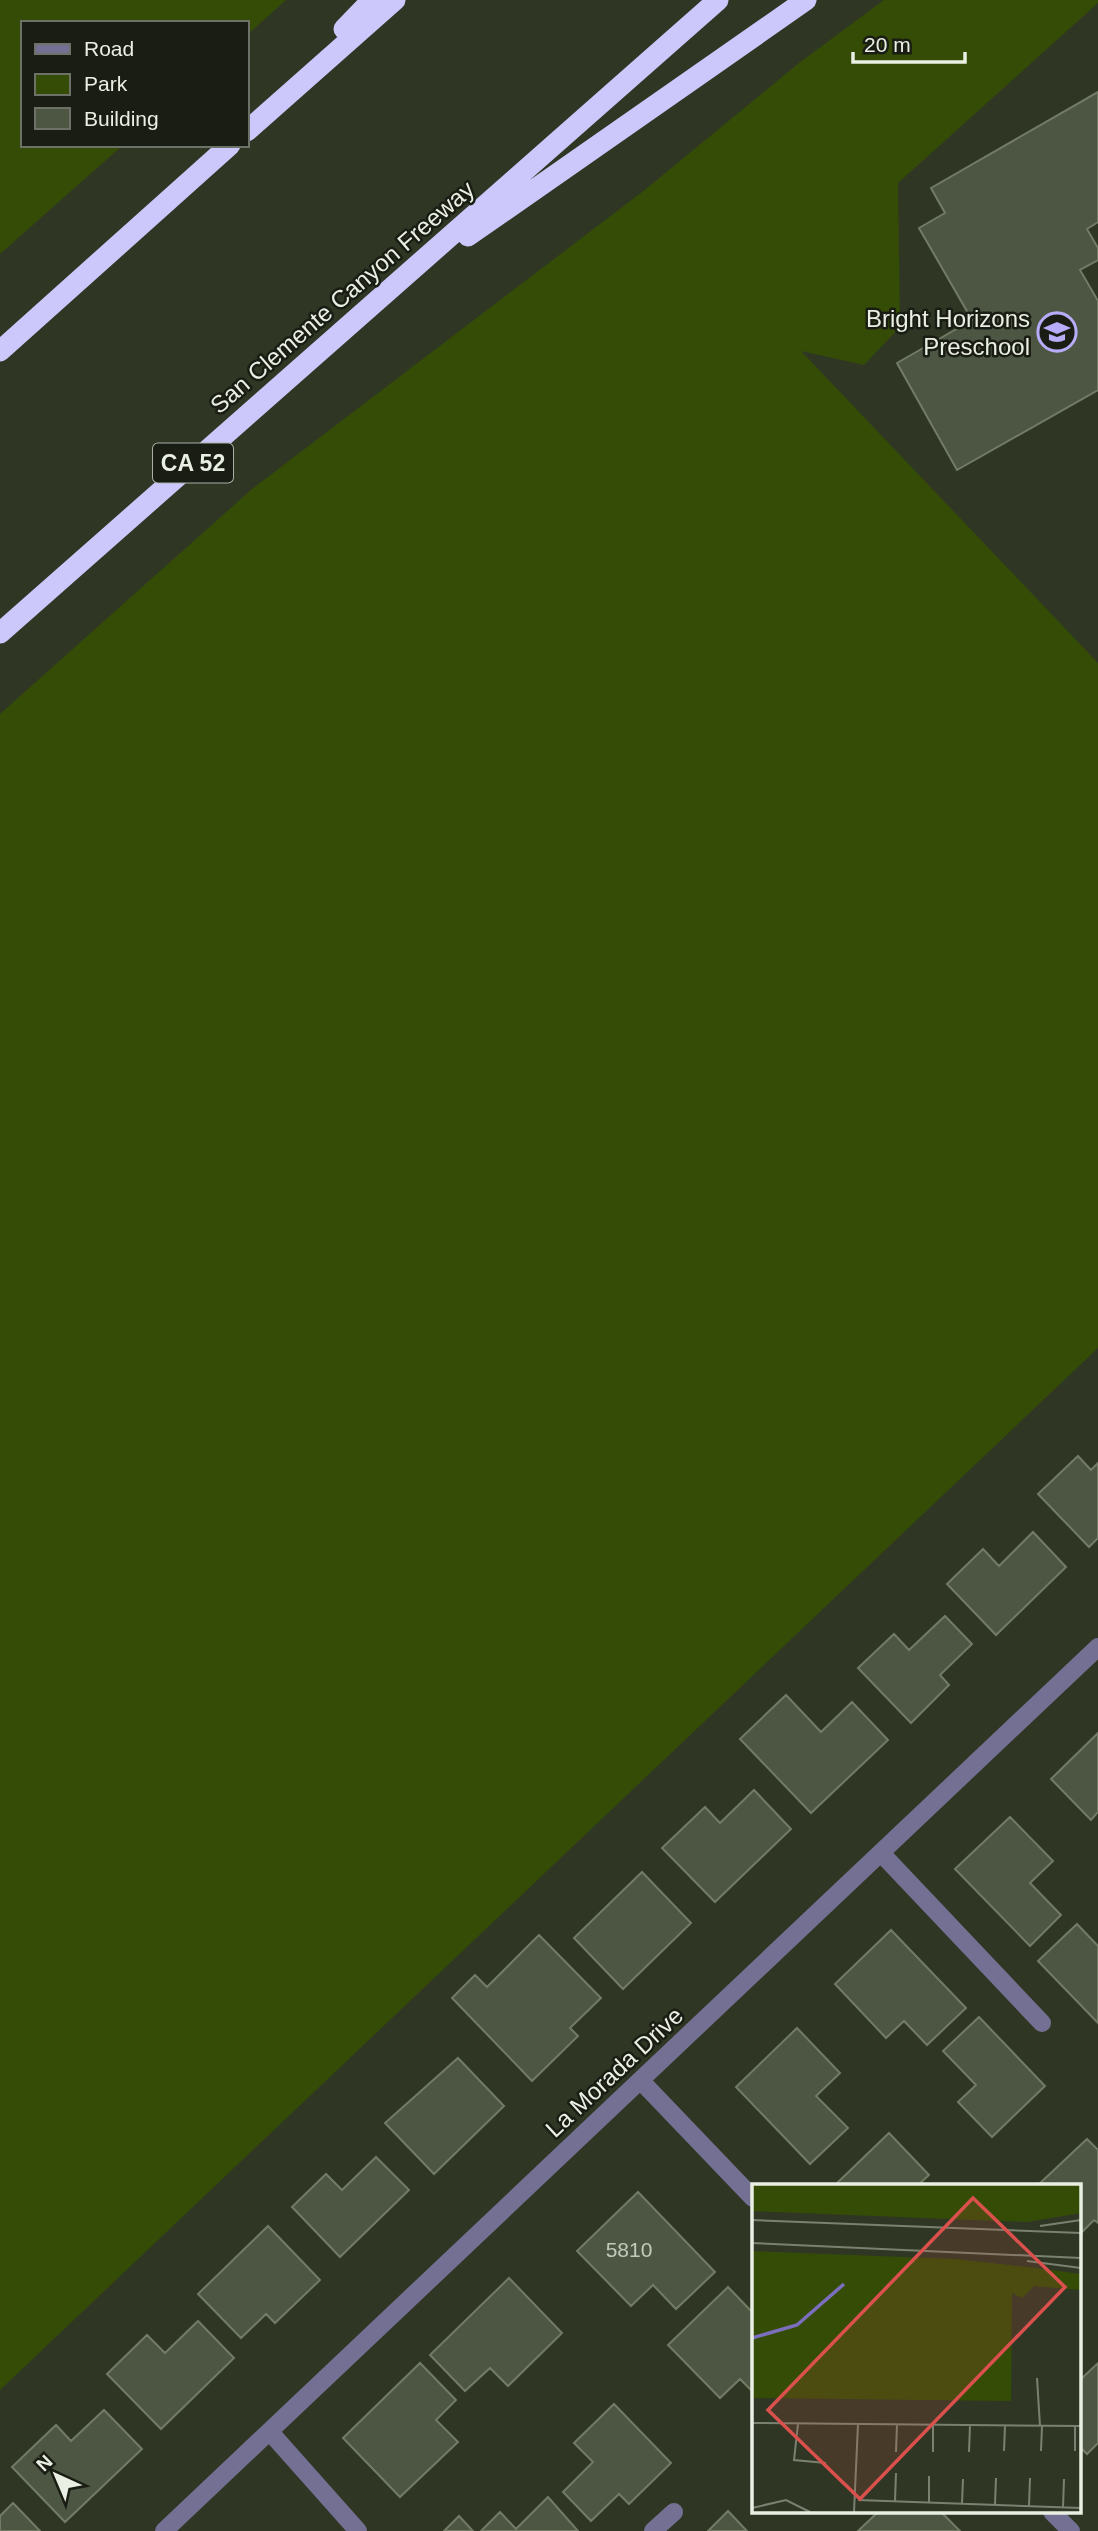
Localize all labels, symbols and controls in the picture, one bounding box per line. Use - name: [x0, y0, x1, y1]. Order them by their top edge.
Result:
- legend: [21, 21, 248, 147]
- scale bar: [853, 21, 965, 65]
- text: 20 m: [864, 33, 911, 56]
- text: Road: [84, 37, 134, 60]
- text: Park: [84, 72, 128, 95]
- text: Building: [84, 107, 159, 130]
- street label: San Clemente Canyon Freeway: [205, 175, 479, 419]
- place label: Bright Horizons Preschool: [866, 305, 1030, 360]
- school or university icon: Bright Horizons Preschool: [1036, 311, 1078, 353]
- road number: CA 52: [153, 444, 233, 482]
- street label: La Morada Drive: [540, 2002, 688, 2142]
- inset map: [752, 2184, 1080, 2514]
- house number: 5810: [606, 2238, 652, 2261]
- north arrow: [21, 2440, 91, 2510]
- text: N: [32, 2451, 57, 2475]

